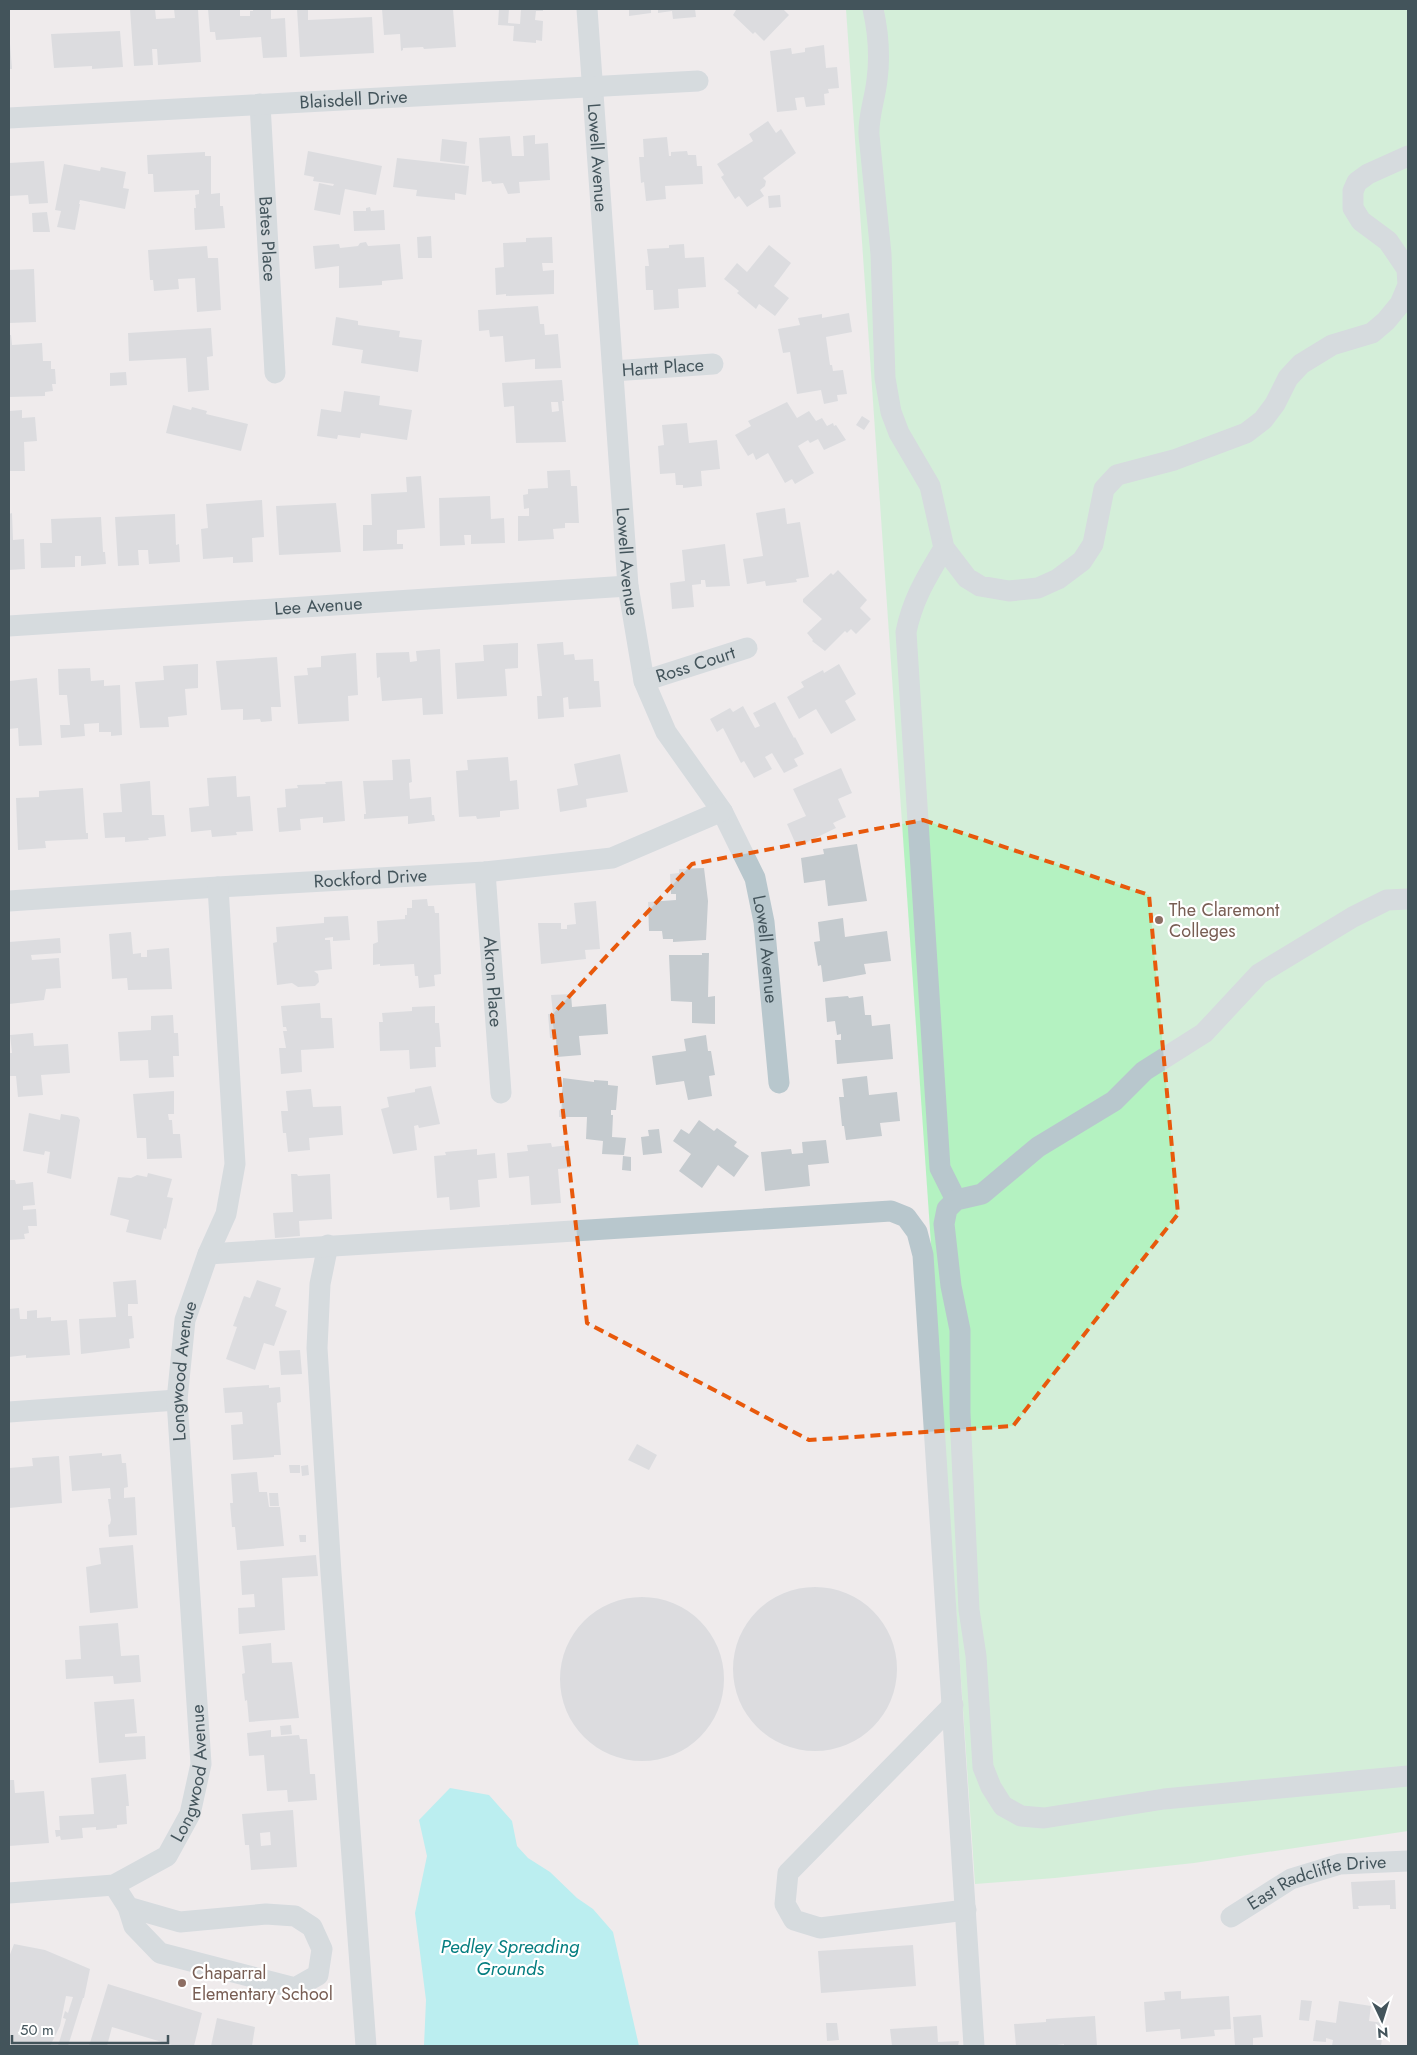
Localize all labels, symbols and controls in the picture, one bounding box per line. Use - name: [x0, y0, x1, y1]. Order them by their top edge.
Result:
- street label: Blaisdell Drive: [299, 84, 408, 115]
- street label: Lowell Avenue: [581, 102, 614, 213]
- street label: Bates Place: [252, 195, 283, 282]
- street label: Hartt Place: [621, 352, 705, 383]
- street label: Lowell Avenue: [609, 506, 646, 618]
- street label: Lee Avenue: [274, 590, 363, 622]
- street label: Ross Court: [652, 639, 739, 689]
- street label: Rockford Drive: [313, 862, 428, 895]
- street label: Lowell Avenue: [746, 893, 785, 1004]
- place label: The Claremont Colleges: [1169, 897, 1280, 944]
- marker: The Claremont Colleges: [1153, 914, 1165, 926]
- street label: Akron Place: [477, 935, 509, 1028]
- street label: Longwood Avenue: [164, 1297, 204, 1442]
- street label: Longwood Avenue: [164, 1704, 214, 1847]
- street label: East Radcliffe Drive: [1242, 1849, 1387, 1917]
- water label: Pedley Spreading Grounds: [441, 1933, 580, 1982]
- place label: Chaparral Elementary School: [192, 1960, 333, 2007]
- marker: Chaparral Elementary School: [176, 1977, 188, 1989]
- north arrow: [1357, 1995, 1407, 2045]
- scale bar: [12, 2012, 169, 2044]
- text: 50 m: [20, 2019, 54, 2041]
- text: N: [1377, 2023, 1389, 2043]

